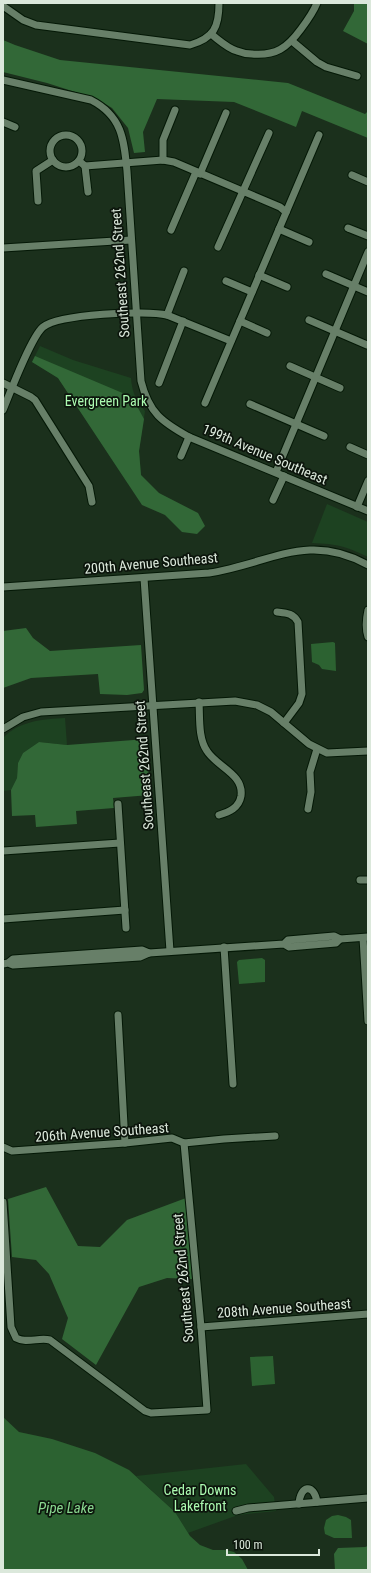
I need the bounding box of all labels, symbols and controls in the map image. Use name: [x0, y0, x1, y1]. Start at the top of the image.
street label: Southeast 262nd Street: [108, 208, 132, 338]
park label: Evergreen Park: [65, 393, 148, 409]
street label: 199th Avenue Southeast: [200, 420, 330, 488]
street label: 200th Avenue Southeast: [83, 549, 219, 577]
street label: Southeast 262nd Street: [132, 700, 156, 830]
street label: 206th Avenue Southeast: [35, 1119, 169, 1145]
street label: Southeast 262nd Street: [169, 1213, 197, 1343]
street label: 208th Avenue Southeast: [217, 1295, 351, 1321]
park label: Cedar Downs Lakefront: [164, 1482, 236, 1514]
water label: Pipe Lake: [38, 1499, 94, 1517]
scale bar: [227, 1531, 319, 1557]
text: 100 m: [233, 1538, 263, 1552]

